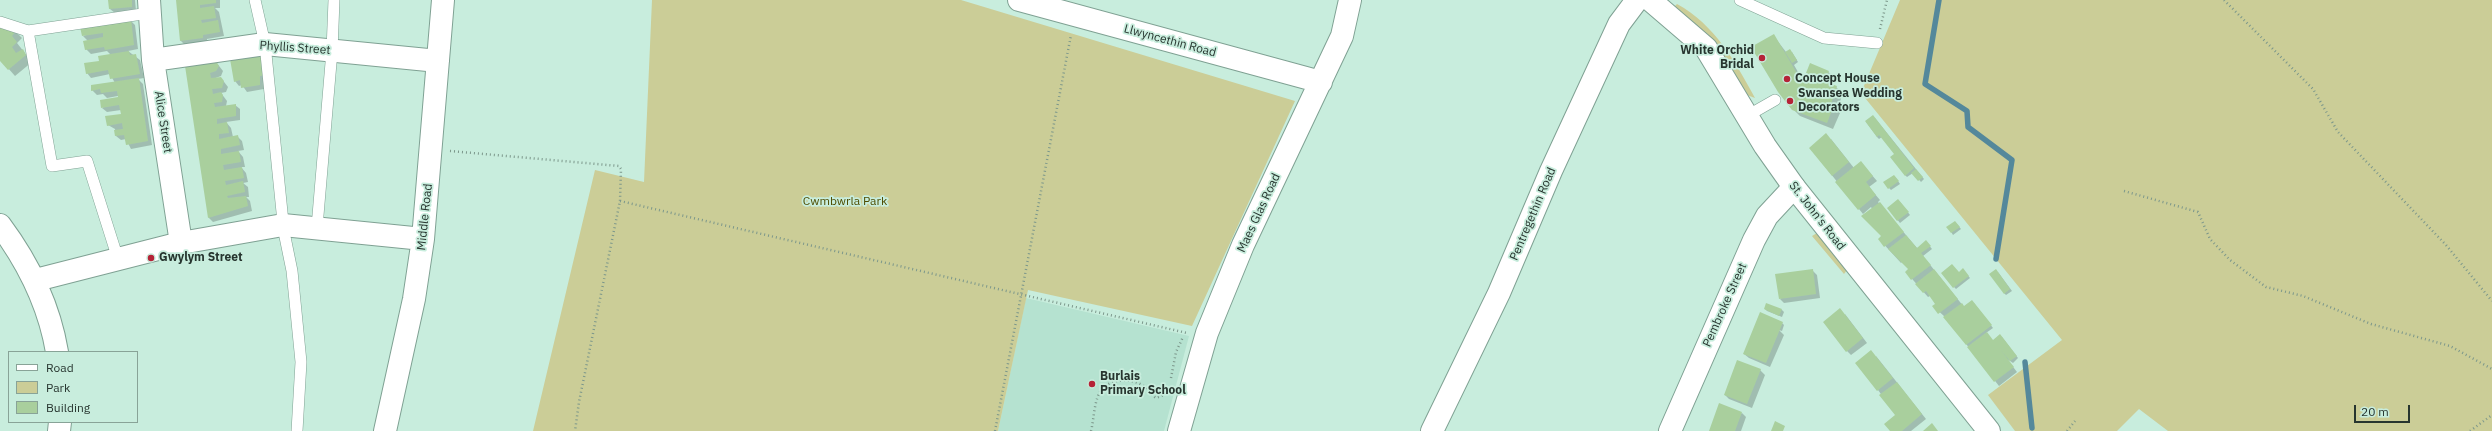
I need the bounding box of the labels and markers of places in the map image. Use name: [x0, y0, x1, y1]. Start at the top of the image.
place label: White Orchid Bridal: [1680, 44, 1754, 72]
marker: White Orchid Bridal: [1757, 53, 1767, 63]
place label: Concept House: [1795, 72, 1880, 86]
marker: Concept House: [1782, 74, 1792, 84]
place label: Swansea Wedding Decorators: [1798, 87, 1902, 115]
marker: Swansea Wedding Decorators: [1785, 96, 1795, 106]
place label: Gwylym Street: [159, 251, 243, 265]
marker: Gwylym Street: [146, 253, 156, 263]
place label: Burlais Primary School: [1100, 370, 1186, 398]
marker: Burlais Primary School: [1087, 379, 1097, 389]

